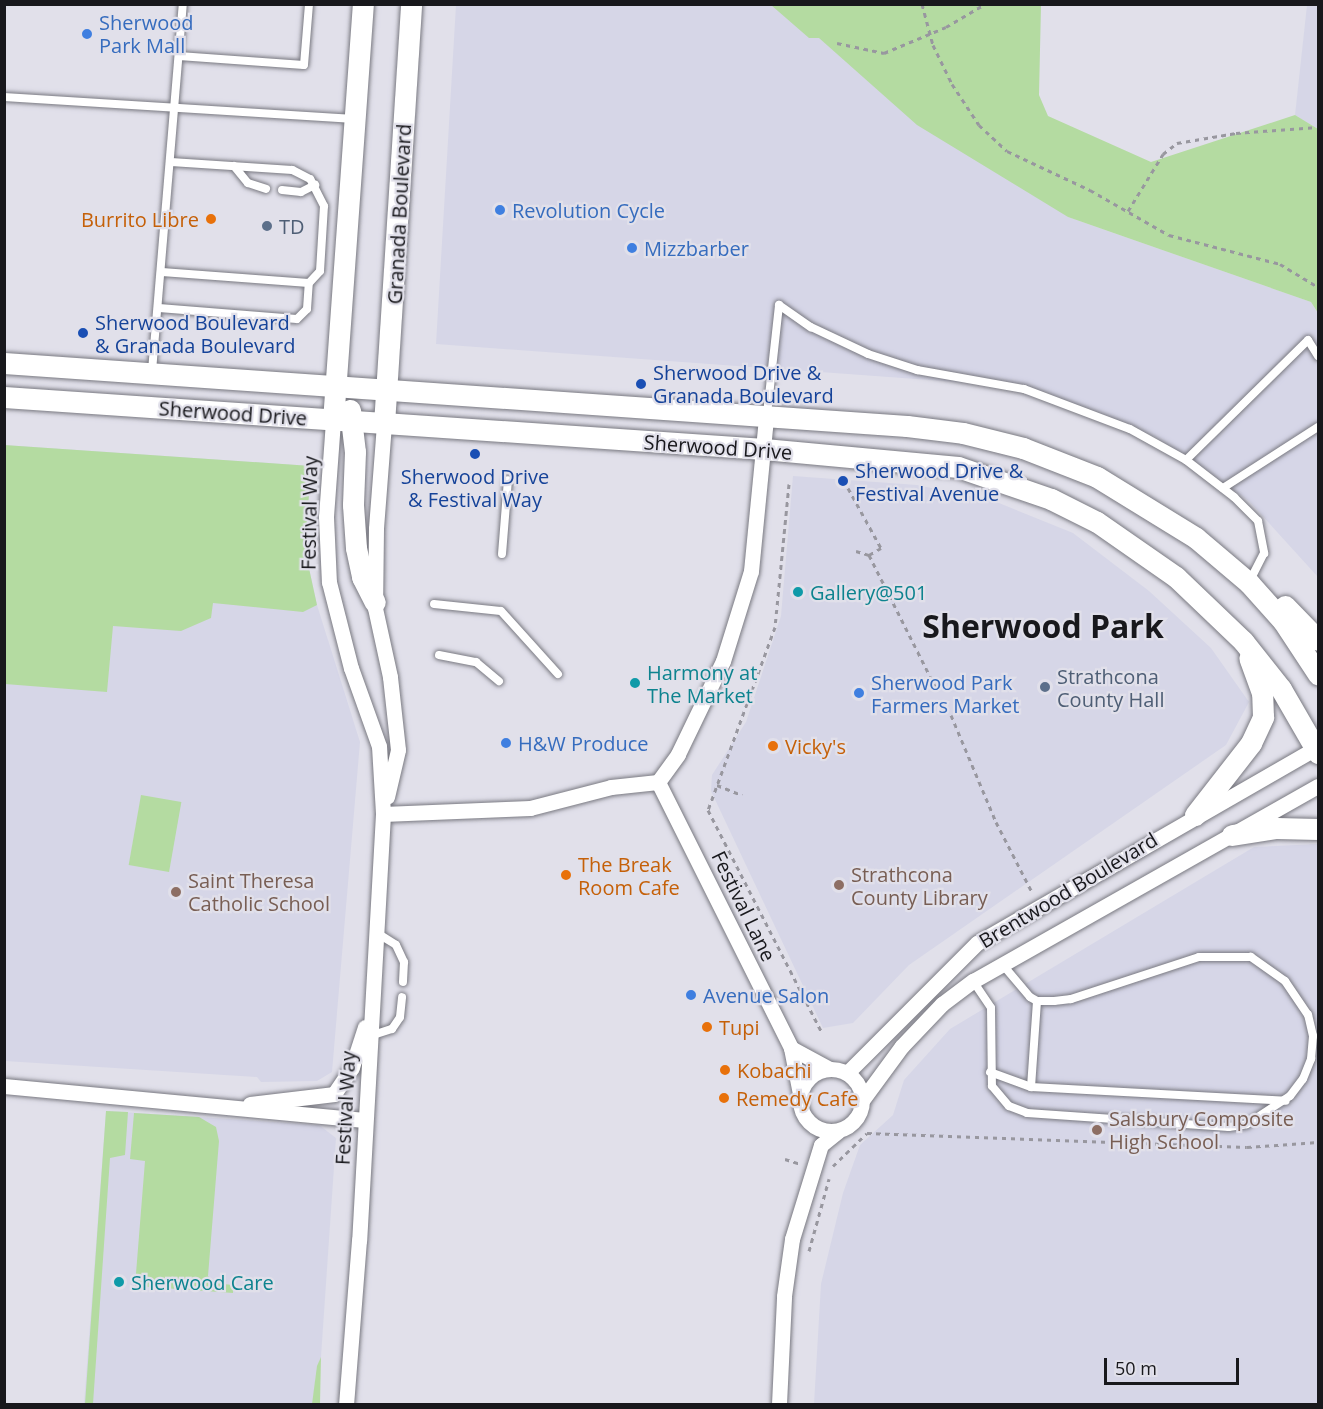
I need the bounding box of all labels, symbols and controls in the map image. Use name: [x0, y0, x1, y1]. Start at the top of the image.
place label: Sherwood Park Mall: [99, 11, 193, 58]
marker: Sherwood Park Mall: [80, 27, 94, 41]
street label: Granada Boulevard: [382, 123, 416, 305]
place label: Revolution Cycle: [512, 198, 665, 222]
marker: Revolution Cycle: [493, 203, 507, 217]
place label: Burrito Libre: [81, 207, 199, 231]
marker: Burrito Libre: [204, 212, 218, 226]
place label: TD: [279, 214, 305, 238]
marker: TD: [260, 219, 274, 233]
place label: Mizzbarber: [644, 236, 749, 260]
marker: Mizzbarber: [625, 241, 639, 255]
place label: Sherwood Boulevard & Granada Boulevard: [95, 310, 296, 357]
marker: Sherwood Boulevard & Granada Boulevard: [76, 326, 90, 340]
place label: Sherwood Drive & Granada Boulevard: [653, 360, 834, 407]
marker: Sherwood Drive & Granada Boulevard: [634, 377, 648, 391]
street label: Sherwood Drive: [158, 396, 308, 430]
street label: Sherwood Drive: [643, 430, 793, 464]
marker: Sherwood Drive & Festival Way: [468, 447, 482, 461]
street label: Festival Way: [296, 456, 322, 570]
place label: Sherwood Drive & Festival Avenue: [855, 458, 1023, 505]
place label: Sherwood Drive & Festival Way: [401, 464, 549, 511]
marker: Sherwood Drive & Festival Avenue: [836, 474, 850, 488]
place label: Gallery@501: [810, 580, 927, 604]
marker: Gallery@501: [791, 585, 805, 599]
district label: Sherwood Park: [922, 607, 1164, 645]
place label: Harmony at The Market: [647, 660, 757, 707]
place label: Strathcona County Hall: [1057, 664, 1164, 711]
place label: Sherwood Park Farmers Market: [871, 670, 1019, 717]
marker: Harmony at The Market: [628, 676, 642, 690]
marker: Strathcona County Hall: [1038, 680, 1052, 694]
marker: Sherwood Park Farmers Market: [852, 686, 866, 700]
place label: H&W Produce: [518, 731, 649, 755]
place label: Vicky's: [785, 734, 846, 758]
marker: H&W Produce: [499, 736, 513, 750]
marker: Vicky's: [766, 739, 780, 753]
street label: Brentwood Boulevard: [975, 827, 1161, 953]
street label: Festival Lane: [707, 847, 781, 965]
place label: The Break Room Cafe: [578, 852, 680, 899]
place label: Strathcona County Library: [851, 862, 988, 909]
place label: Saint Theresa Catholic School: [188, 868, 330, 915]
marker: The Break Room Cafe: [559, 868, 573, 882]
marker: Strathcona County Library: [832, 878, 846, 892]
marker: Saint Theresa Catholic School: [169, 885, 183, 899]
place label: Avenue Salon: [703, 983, 829, 1007]
marker: Avenue Salon: [684, 988, 698, 1002]
place label: Tupi: [719, 1015, 760, 1039]
marker: Tupi: [700, 1020, 714, 1034]
street label: Festival Way: [330, 1050, 360, 1166]
place label: Kobachi: [737, 1058, 812, 1082]
marker: Kobachi: [718, 1063, 732, 1077]
place label: Remedy Cafe: [736, 1086, 858, 1110]
marker: Remedy Cafe: [717, 1091, 731, 1105]
place label: Salsbury Composite High School: [1109, 1106, 1294, 1153]
marker: Salsbury Composite High School: [1090, 1123, 1104, 1137]
place label: Sherwood Care: [131, 1270, 274, 1294]
marker: Sherwood Care: [112, 1275, 126, 1289]
scale bar: [1107, 1346, 1242, 1384]
text: 50 m: [1115, 1356, 1157, 1380]

